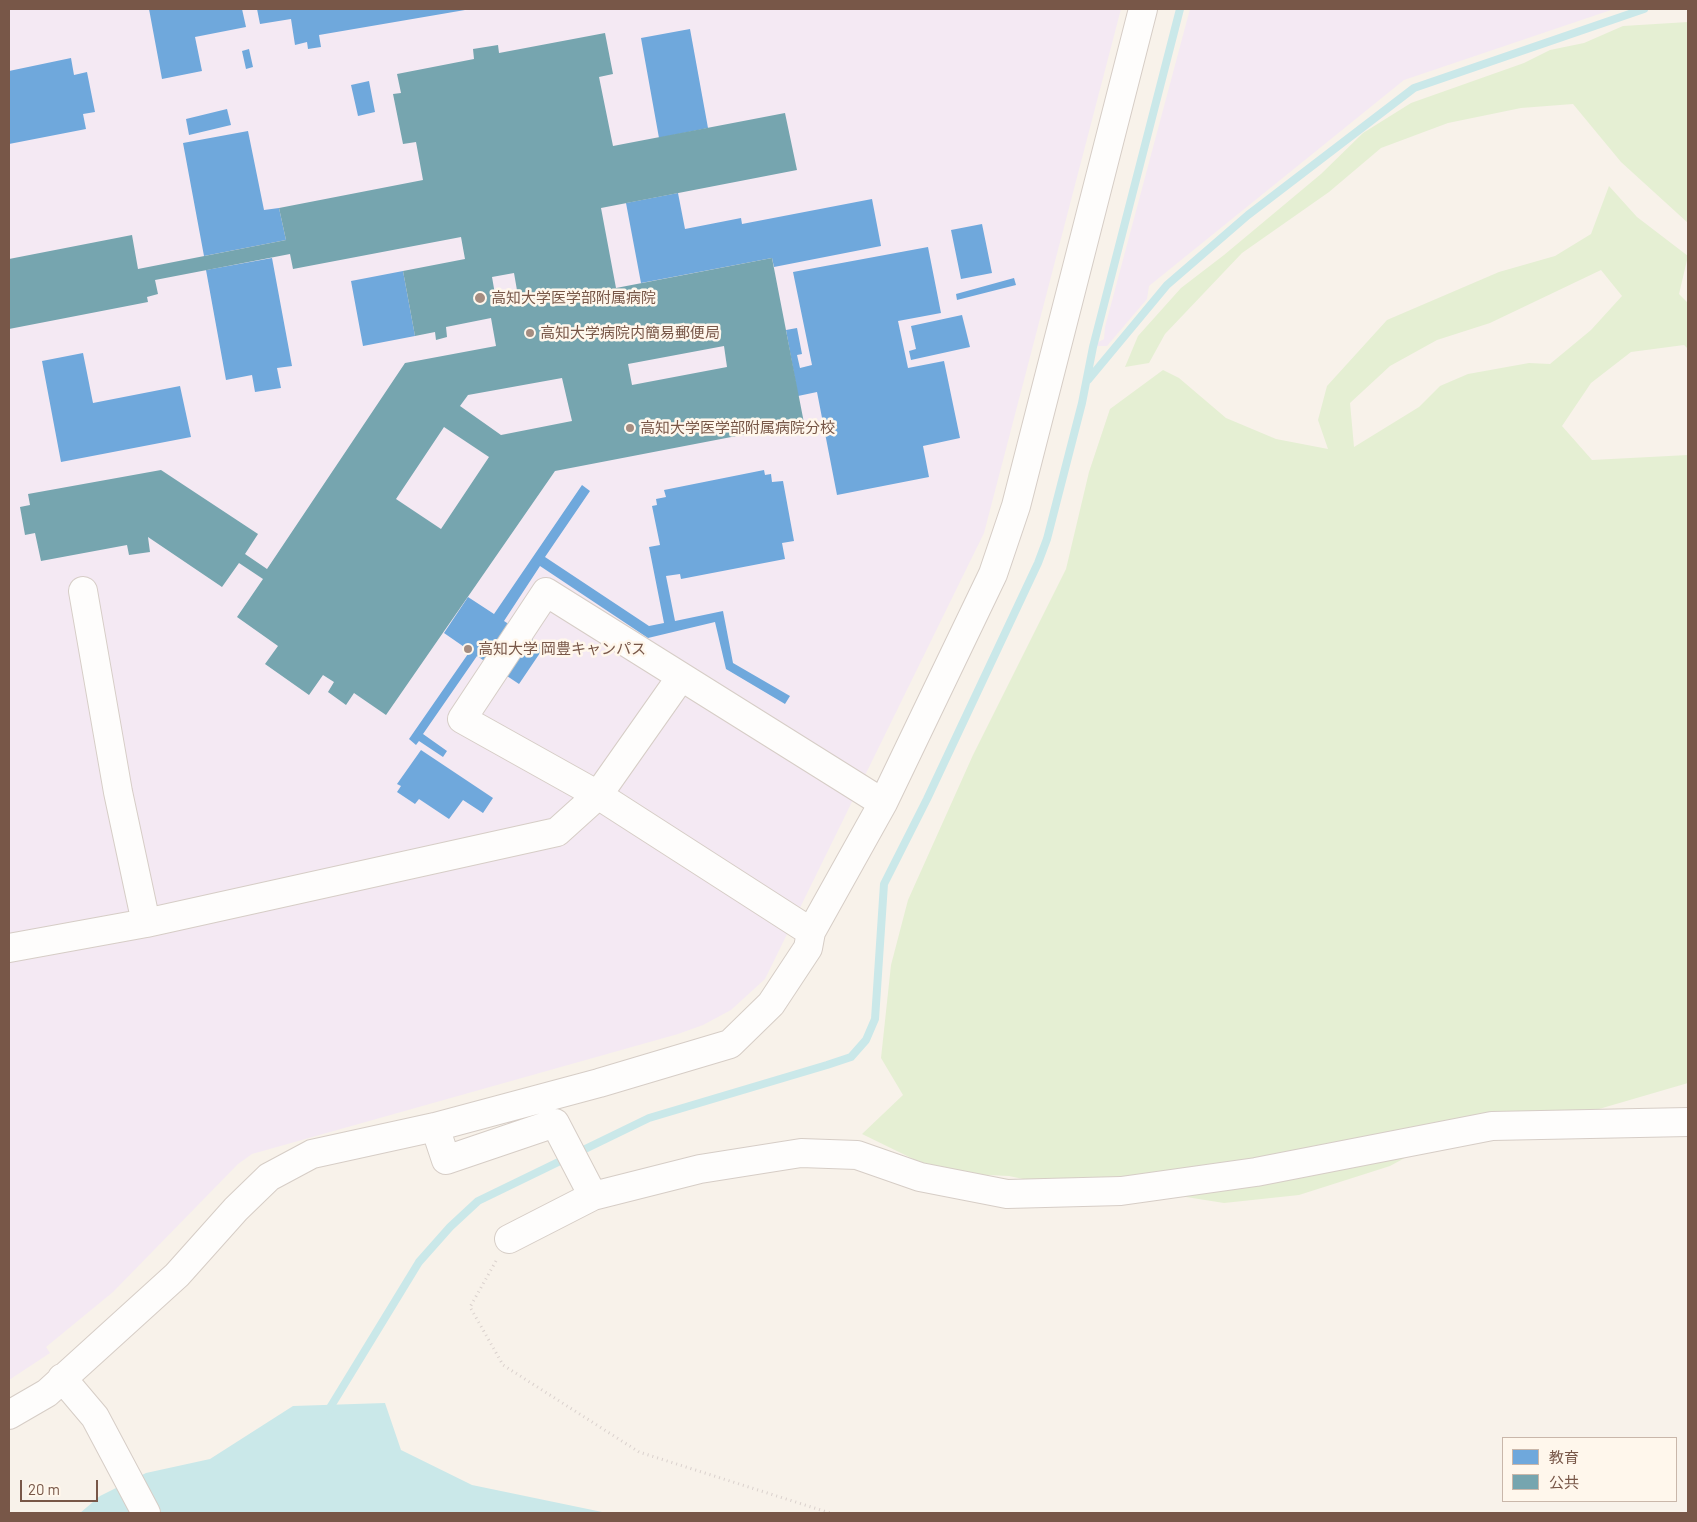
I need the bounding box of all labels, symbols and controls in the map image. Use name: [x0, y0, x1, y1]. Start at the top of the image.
place label: 高知大学医学部附属病院: [491, 289, 656, 307]
marker: 高知大学医学部附属病院: [473, 291, 487, 305]
place label: 高知大学病院内簡易郵便局: [540, 324, 720, 342]
marker: 高知大学病院内簡易郵便局: [524, 327, 536, 339]
place label: 高知大学医学部附属病院分校: [640, 419, 835, 437]
marker: 高知大学医学部附属病院分校: [624, 422, 636, 434]
place label: 高知大学 岡豊キャンパス: [478, 640, 646, 658]
marker: 高知大学 岡豊キャンパス: [462, 643, 474, 655]
legend: [1502, 1437, 1677, 1502]
text: 教育: [1549, 1448, 1579, 1466]
scale bar: [22, 1470, 100, 1502]
text: 公共: [1549, 1473, 1579, 1491]
text: 20 m: [28, 1480, 60, 1498]

